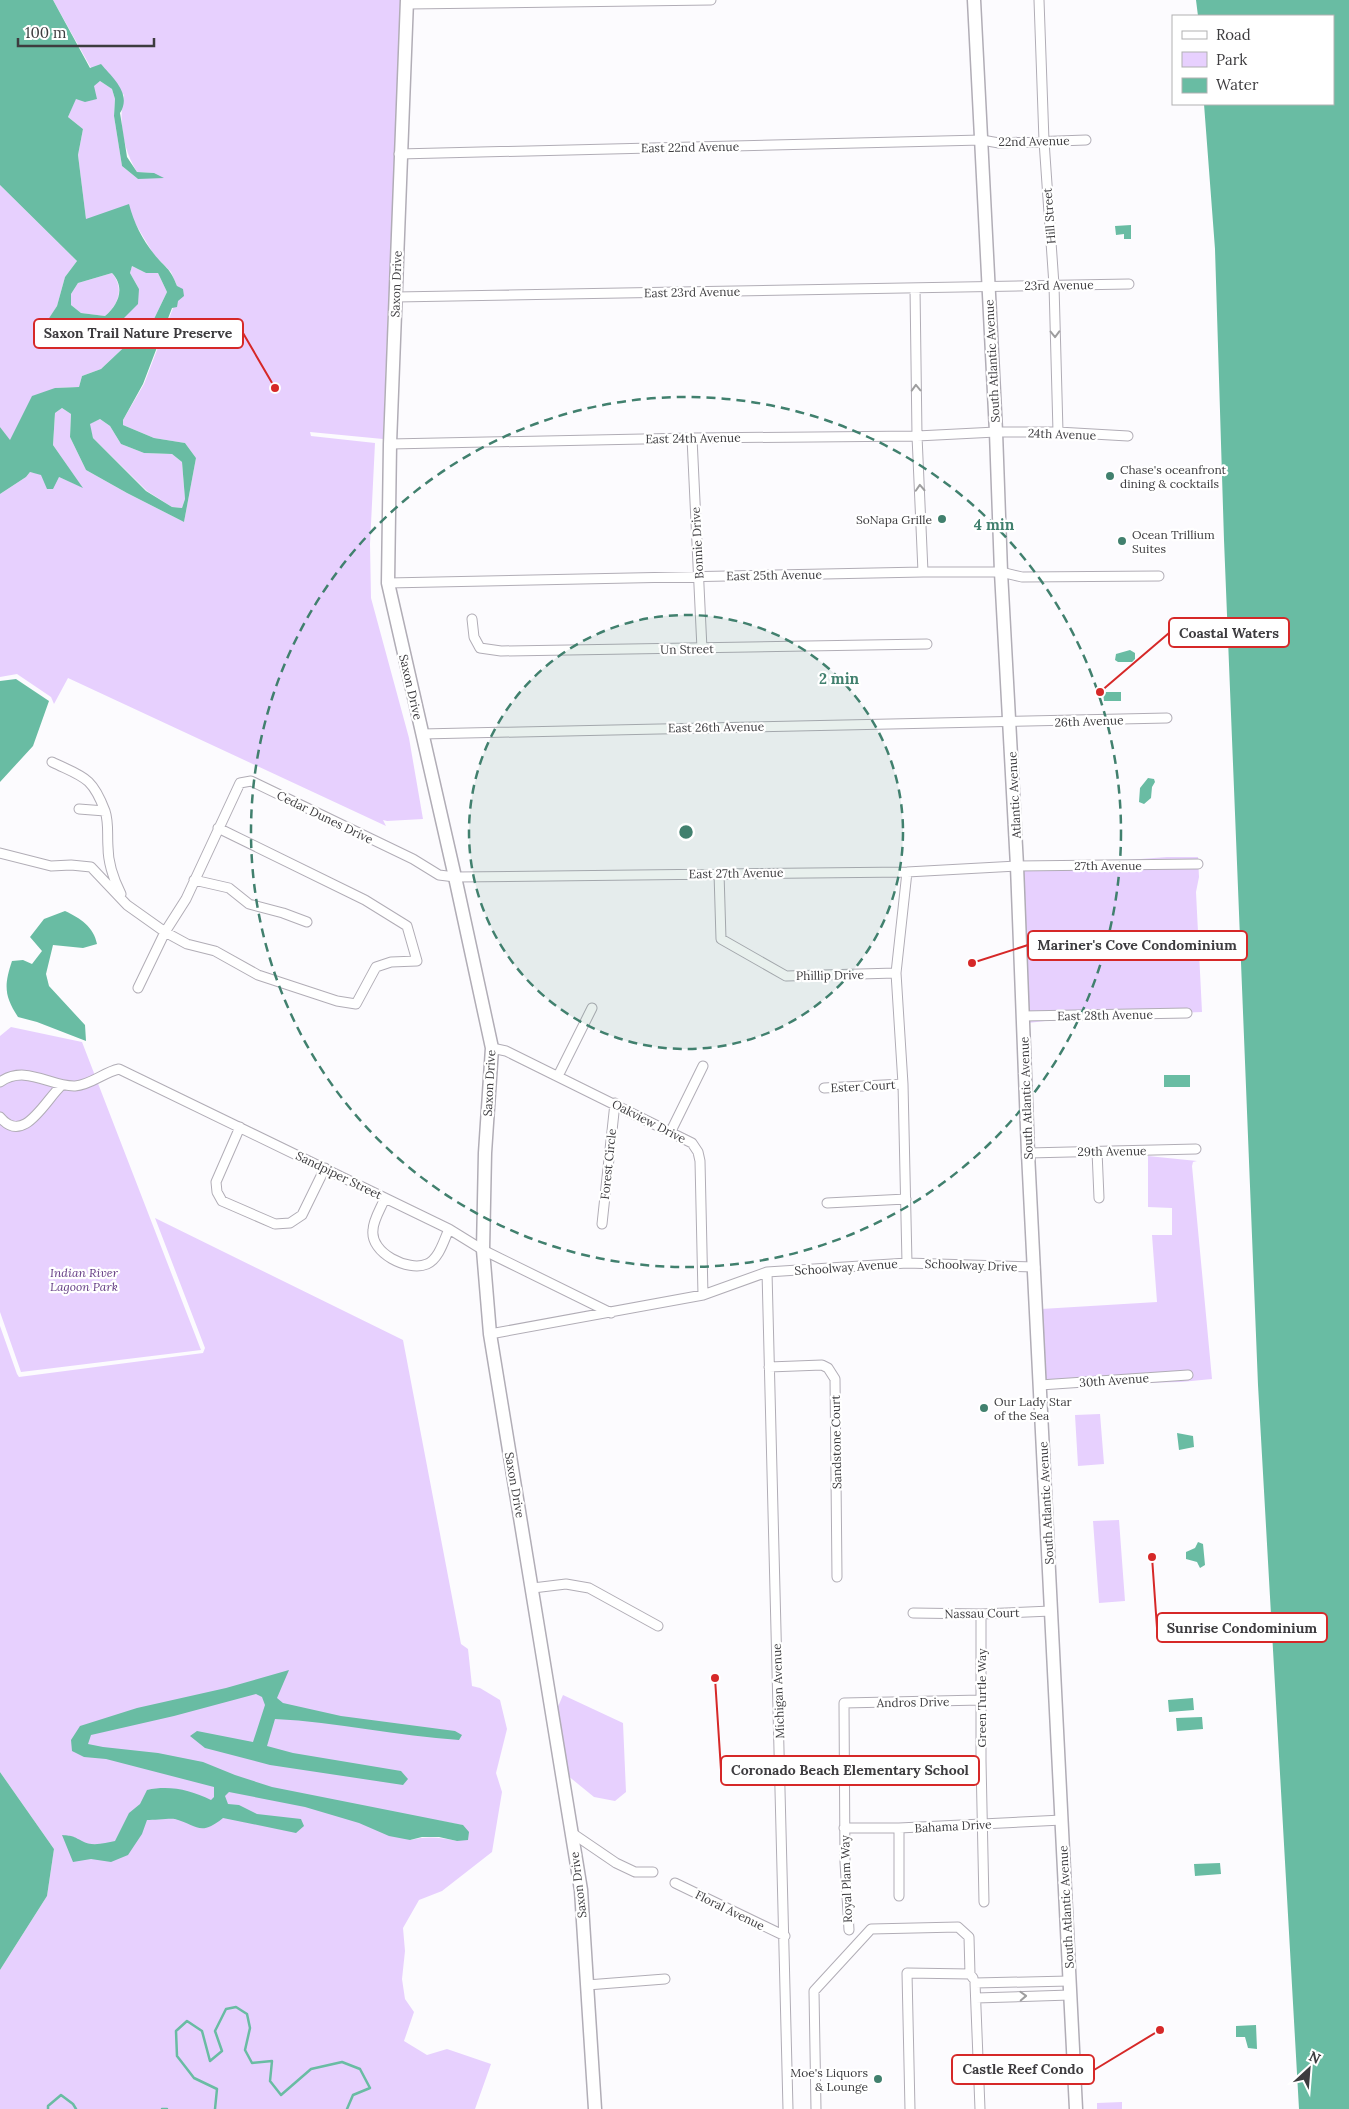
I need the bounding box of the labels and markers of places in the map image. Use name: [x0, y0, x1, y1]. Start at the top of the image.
callout: Saxon Trail Nature Preserve: [34, 319, 243, 348]
place label: Chase's oceanfront dining & cocktails: [1120, 462, 1227, 491]
marker: Chase's oceanfront dining & cocktails: [1104, 470, 1116, 482]
place label: SoNapa Grille: [856, 512, 932, 527]
marker: SoNapa Grille: [936, 513, 948, 525]
place label: Ocean Trillium Suites: [1132, 527, 1215, 556]
marker: Ocean Trillium Suites: [1116, 535, 1128, 547]
callout: Coastal Waters: [1169, 618, 1289, 647]
centre of rings: [677, 823, 695, 841]
callout: Mariner's Cove Condominium: [1028, 931, 1247, 960]
place label: Our Lady Star of the Sea: [994, 1394, 1073, 1423]
marker: Our Lady Star of the Sea: [978, 1402, 990, 1414]
callout: Sunrise Condominium: [1157, 1613, 1327, 1642]
callout: Coronado Beach Elementary School: [721, 1756, 979, 1785]
callout: Castle Reef Condo: [952, 2055, 1094, 2084]
place label: Moe's Liquors & Lounge: [790, 2065, 868, 2094]
marker: Moe's Liquors & Lounge: [872, 2073, 884, 2085]

